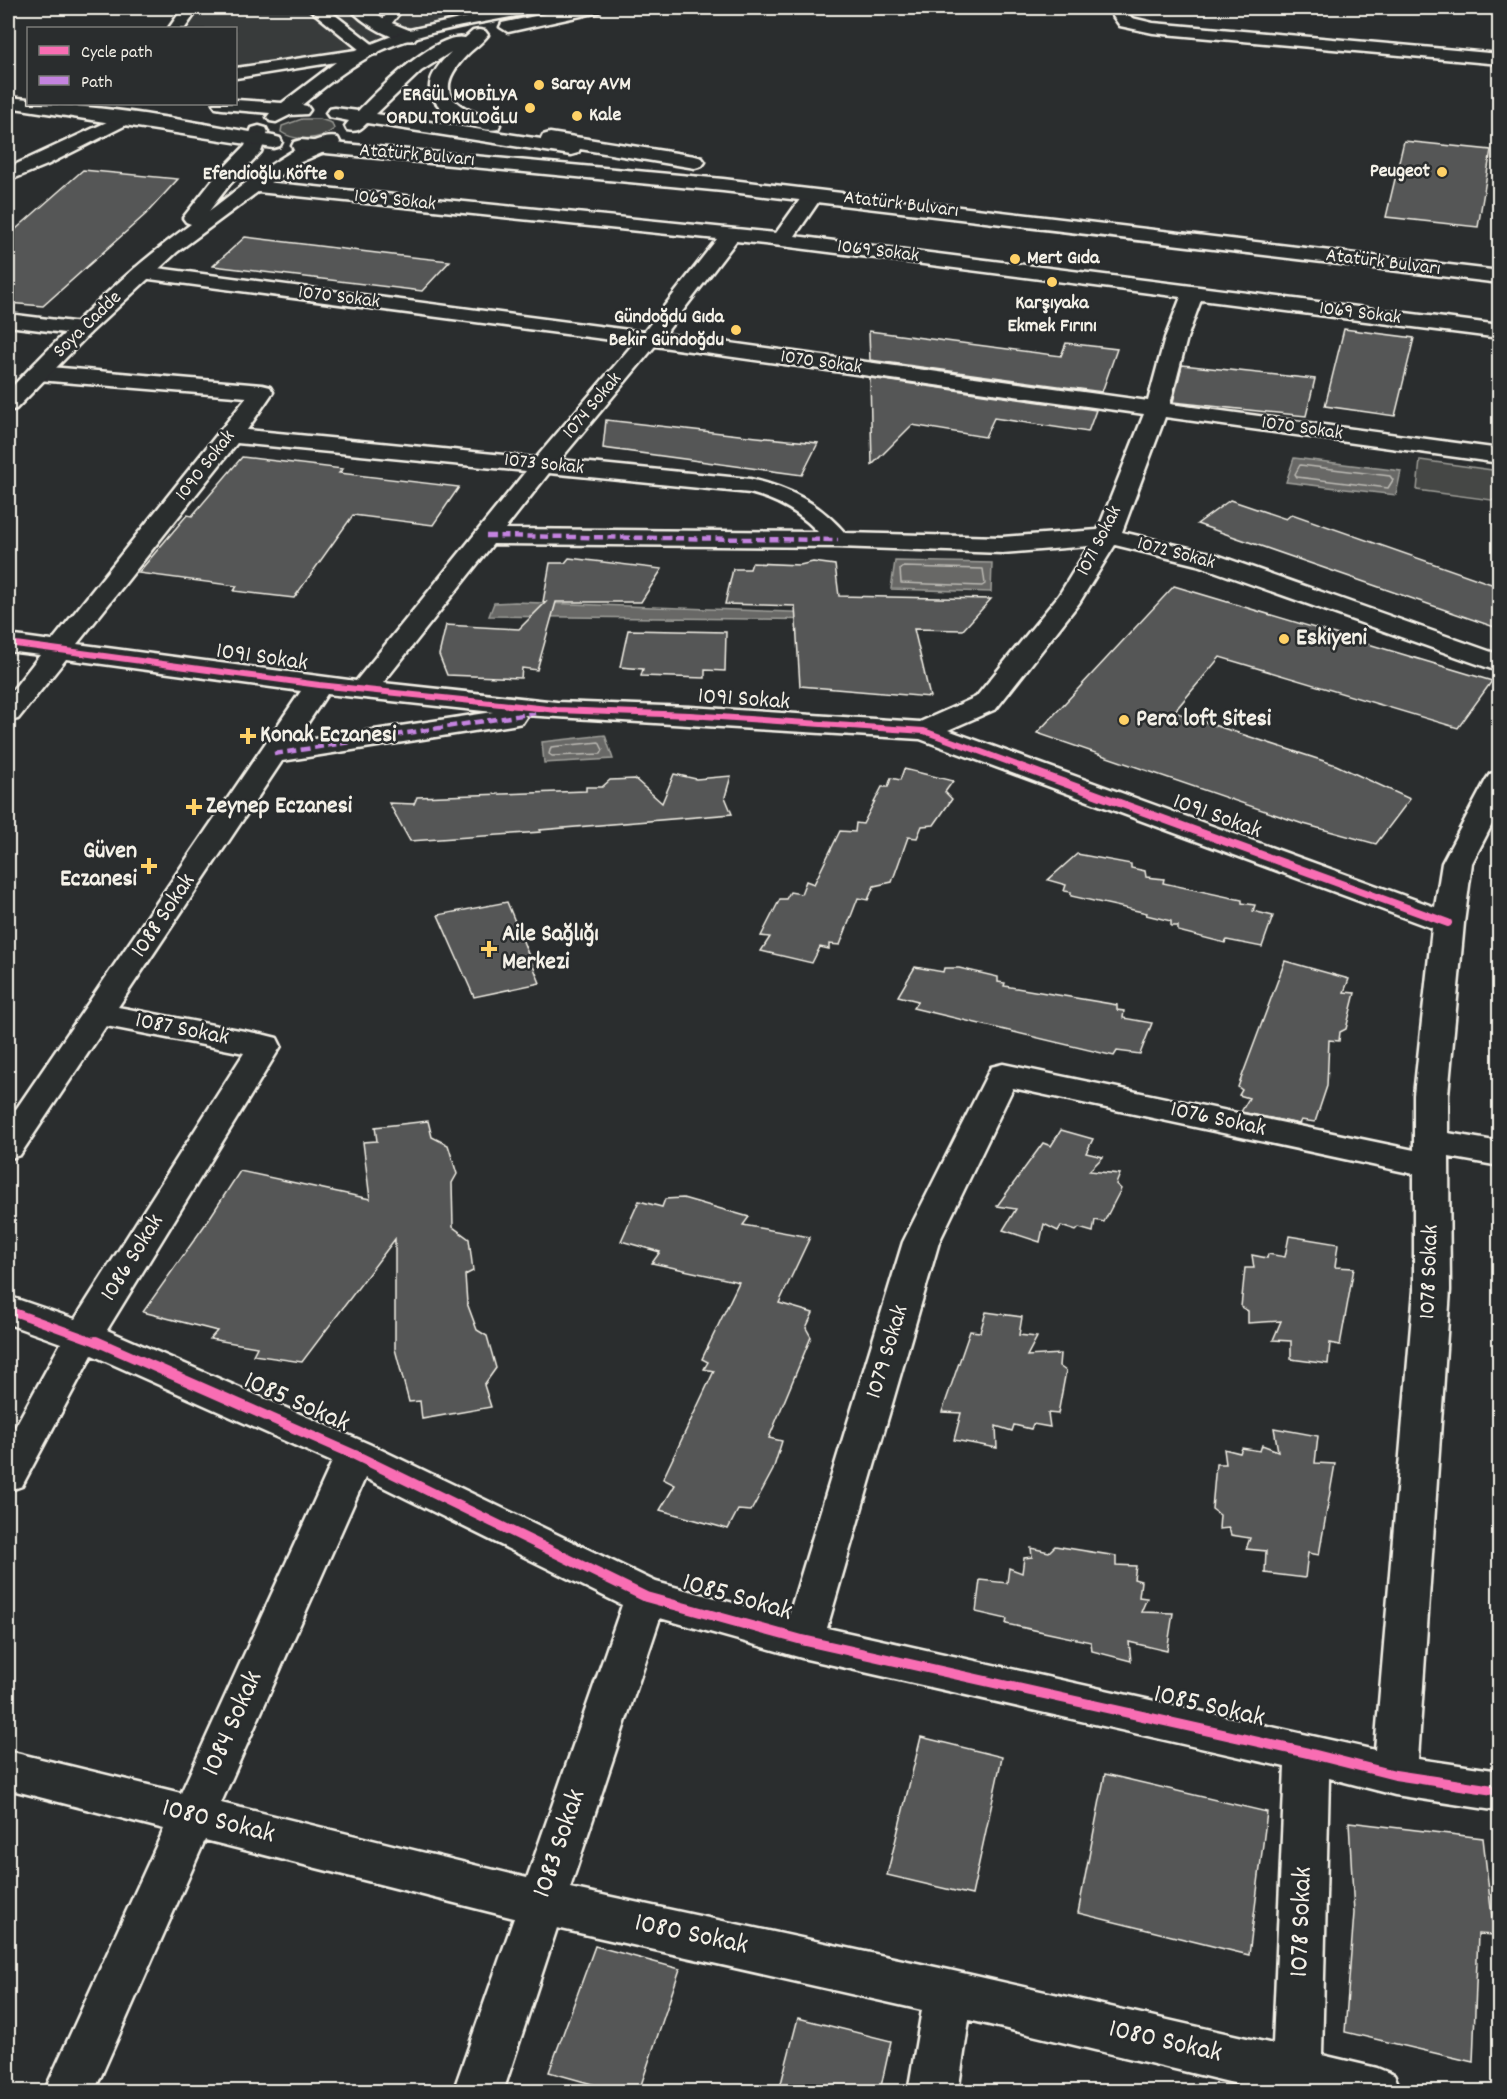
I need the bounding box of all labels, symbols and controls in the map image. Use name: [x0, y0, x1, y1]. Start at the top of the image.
legend: [27, 27, 237, 105]
text: Cycle path: [81, 41, 152, 66]
text: Path: [81, 71, 113, 96]
place label: Saray AVM: [551, 71, 631, 99]
marker: Saray AVM: [532, 78, 546, 92]
place label: ERGÜL MOBİLYA ORDU TOKULOĞLU: [386, 82, 518, 133]
marker: ERGÜL MOBİLYA ORDU TOKULOĞLU: [523, 101, 537, 115]
place label: Kale: [589, 102, 621, 130]
marker: Kale: [570, 109, 584, 123]
street label: Atatürk Bulvarı: [358, 137, 476, 175]
place label: Peugeot: [1370, 158, 1431, 186]
place label: Efendioğlu Köfte: [203, 161, 327, 189]
marker: Peugeot: [1435, 165, 1449, 179]
marker: Efendioğlu Köfte: [332, 168, 346, 182]
street label: 1069 Sokak: [353, 183, 437, 219]
street label: Atatürk Bulvarı: [842, 184, 960, 226]
street label: 1069 Sokak: [835, 233, 921, 271]
street label: Atatürk Bulvarı: [1324, 242, 1442, 284]
place label: Mert Gıda: [1027, 245, 1100, 273]
marker: Mert Gıda: [1008, 252, 1022, 266]
marker: Karşıyaka Ekmek Fırını: [1045, 275, 1059, 289]
street label: 1070 Sokak: [297, 279, 381, 317]
street label: Soya Cadde: [47, 285, 129, 365]
place label: Karşıyaka Ekmek Fırını: [1007, 290, 1097, 341]
street label: 1069 Sokak: [1317, 295, 1403, 333]
place label: Gündoğdu Gıda Bekir Gündoğdu: [609, 304, 725, 355]
marker: Gündoğdu Gıda Bekir Gündoğdu: [729, 323, 743, 337]
street label: 1070 Sokak: [778, 343, 864, 383]
street label: 1074 Sokak: [557, 367, 629, 445]
street label: 1070 Sokak: [1259, 409, 1345, 449]
street label: 1090 Sokak: [169, 425, 243, 507]
street label: 1073 Sokak: [503, 447, 585, 483]
street label: 1071 Sokak: [1070, 501, 1130, 581]
street label: 1072 Sokak: [1134, 530, 1218, 578]
place label: Eskiyeni: [1296, 622, 1368, 656]
marker: Eskiyeni: [1277, 632, 1291, 646]
street label: 1091 Sokak: [214, 635, 310, 681]
street label: 1091 Sokak: [697, 680, 791, 720]
place label: Pera loft Sitesi: [1136, 703, 1272, 737]
marker: Pera loft Sitesi: [1117, 713, 1131, 727]
place label: Konak Eczanesi: [260, 719, 397, 753]
marker: Konak Eczanesi: [241, 729, 255, 743]
street label: 1091 Sokak: [1168, 785, 1266, 849]
place label: Zeynep Eczanesi: [206, 790, 353, 824]
marker: Zeynep Eczanesi: [187, 800, 201, 814]
place label: Güven Eczanesi: [60, 835, 138, 897]
marker: Güven Eczanesi: [142, 859, 156, 873]
street label: 1088 Sokak: [123, 867, 205, 965]
place label: Aile Sağlığı Merkezi: [502, 918, 599, 980]
marker: Aile Sağlığı Merkezi: [480, 940, 498, 958]
street label: 1087 Sokak: [132, 1004, 232, 1056]
street label: 1076 Sokak: [1167, 1093, 1269, 1147]
street label: 1086 Sokak: [93, 1208, 173, 1308]
street label: 1078 Sokak: [1411, 1224, 1449, 1320]
street label: 1079 Sokak: [858, 1301, 918, 1403]
street label: 1085 Sokak: [236, 1363, 356, 1445]
street label: 1085 Sokak: [677, 1564, 797, 1634]
street label: 1084 Sokak: [193, 1665, 275, 1783]
street label: 1085 Sokak: [1149, 1676, 1269, 1740]
street label: 1083 Sokak: [524, 1784, 598, 1904]
street label: 1080 Sokak: [157, 1790, 279, 1856]
street label: 1078 Sokak: [1281, 1866, 1325, 1978]
street label: 1080 Sokak: [630, 1904, 752, 1968]
street label: 1080 Sokak: [1104, 2011, 1226, 2075]

